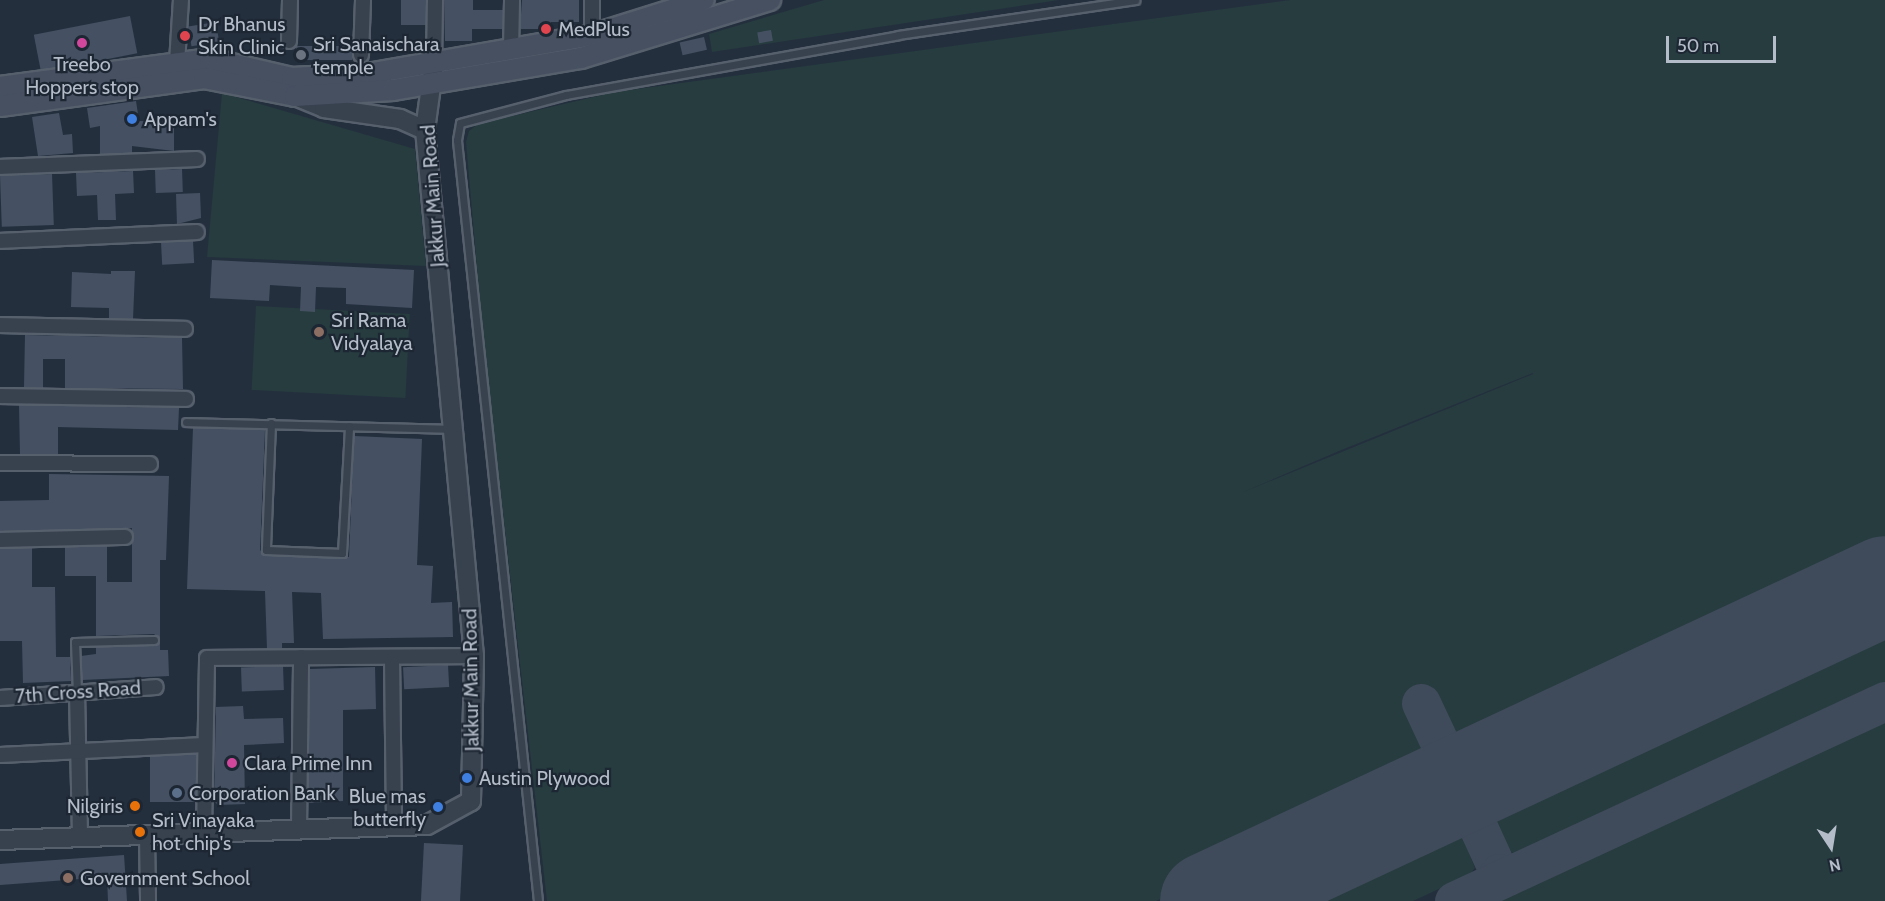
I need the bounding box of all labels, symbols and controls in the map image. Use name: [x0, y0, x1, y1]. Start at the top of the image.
place label: Dr Bhanus Skin Clinic: [198, 13, 285, 60]
place label: MedPlus: [558, 17, 630, 41]
marker: MedPlus: [539, 22, 553, 36]
scale bar: [1669, 24, 1778, 62]
marker: Dr Bhanus Skin Clinic: [176, 27, 194, 45]
place label: Sri Sanaischara temple: [313, 32, 439, 79]
text: 50 m: [1677, 35, 1719, 57]
marker: Treebo Hoppers stop: [75, 36, 89, 50]
marker: Sri Sanaischara temple: [294, 48, 308, 62]
place label: Treebo Hoppers stop: [25, 53, 139, 100]
place label: Appam's: [144, 107, 217, 131]
marker: Appam's: [125, 112, 139, 126]
street label: Jakkur Main Road: [416, 124, 450, 268]
place label: Sri Rama Vidyalaya: [331, 308, 412, 355]
marker: Sri Rama Vidyalaya: [312, 325, 326, 339]
street label: Jakkur Main Road: [458, 608, 484, 752]
street label: 7th Cross Road: [14, 676, 142, 708]
place label: Clara Prime Inn: [244, 751, 372, 775]
marker: Clara Prime Inn: [225, 756, 239, 770]
place label: Austin Plywood: [479, 766, 610, 790]
marker: Austin Plywood: [460, 771, 474, 785]
place label: Corporation Bank: [189, 781, 335, 805]
place label: Blue mas butterfly: [349, 784, 426, 831]
marker: Corporation Bank: [170, 786, 184, 800]
place label: Nilgiris: [67, 794, 123, 818]
marker: Nilgiris: [128, 799, 142, 813]
marker: Blue mas butterfly: [431, 800, 445, 814]
place label: Sri Vinayaka hot chip's: [152, 808, 254, 855]
north arrow: [1801, 817, 1861, 877]
marker: Sri Vinayaka hot chip's: [133, 825, 147, 839]
text: N: [1827, 855, 1842, 876]
place label: Government School: [80, 866, 250, 890]
marker: Government School: [61, 871, 75, 885]

